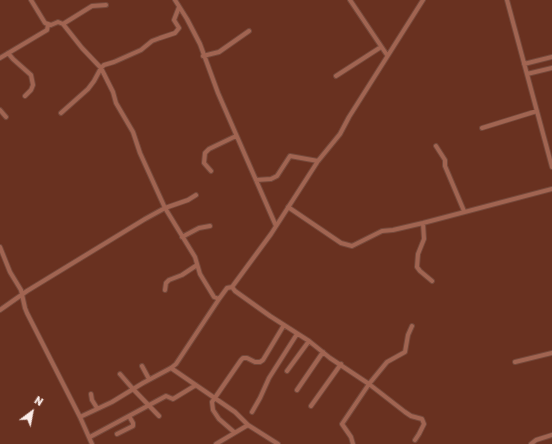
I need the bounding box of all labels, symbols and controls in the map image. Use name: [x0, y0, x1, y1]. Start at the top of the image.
north arrow: [12, 392, 52, 432]
text: N: [32, 394, 45, 409]

